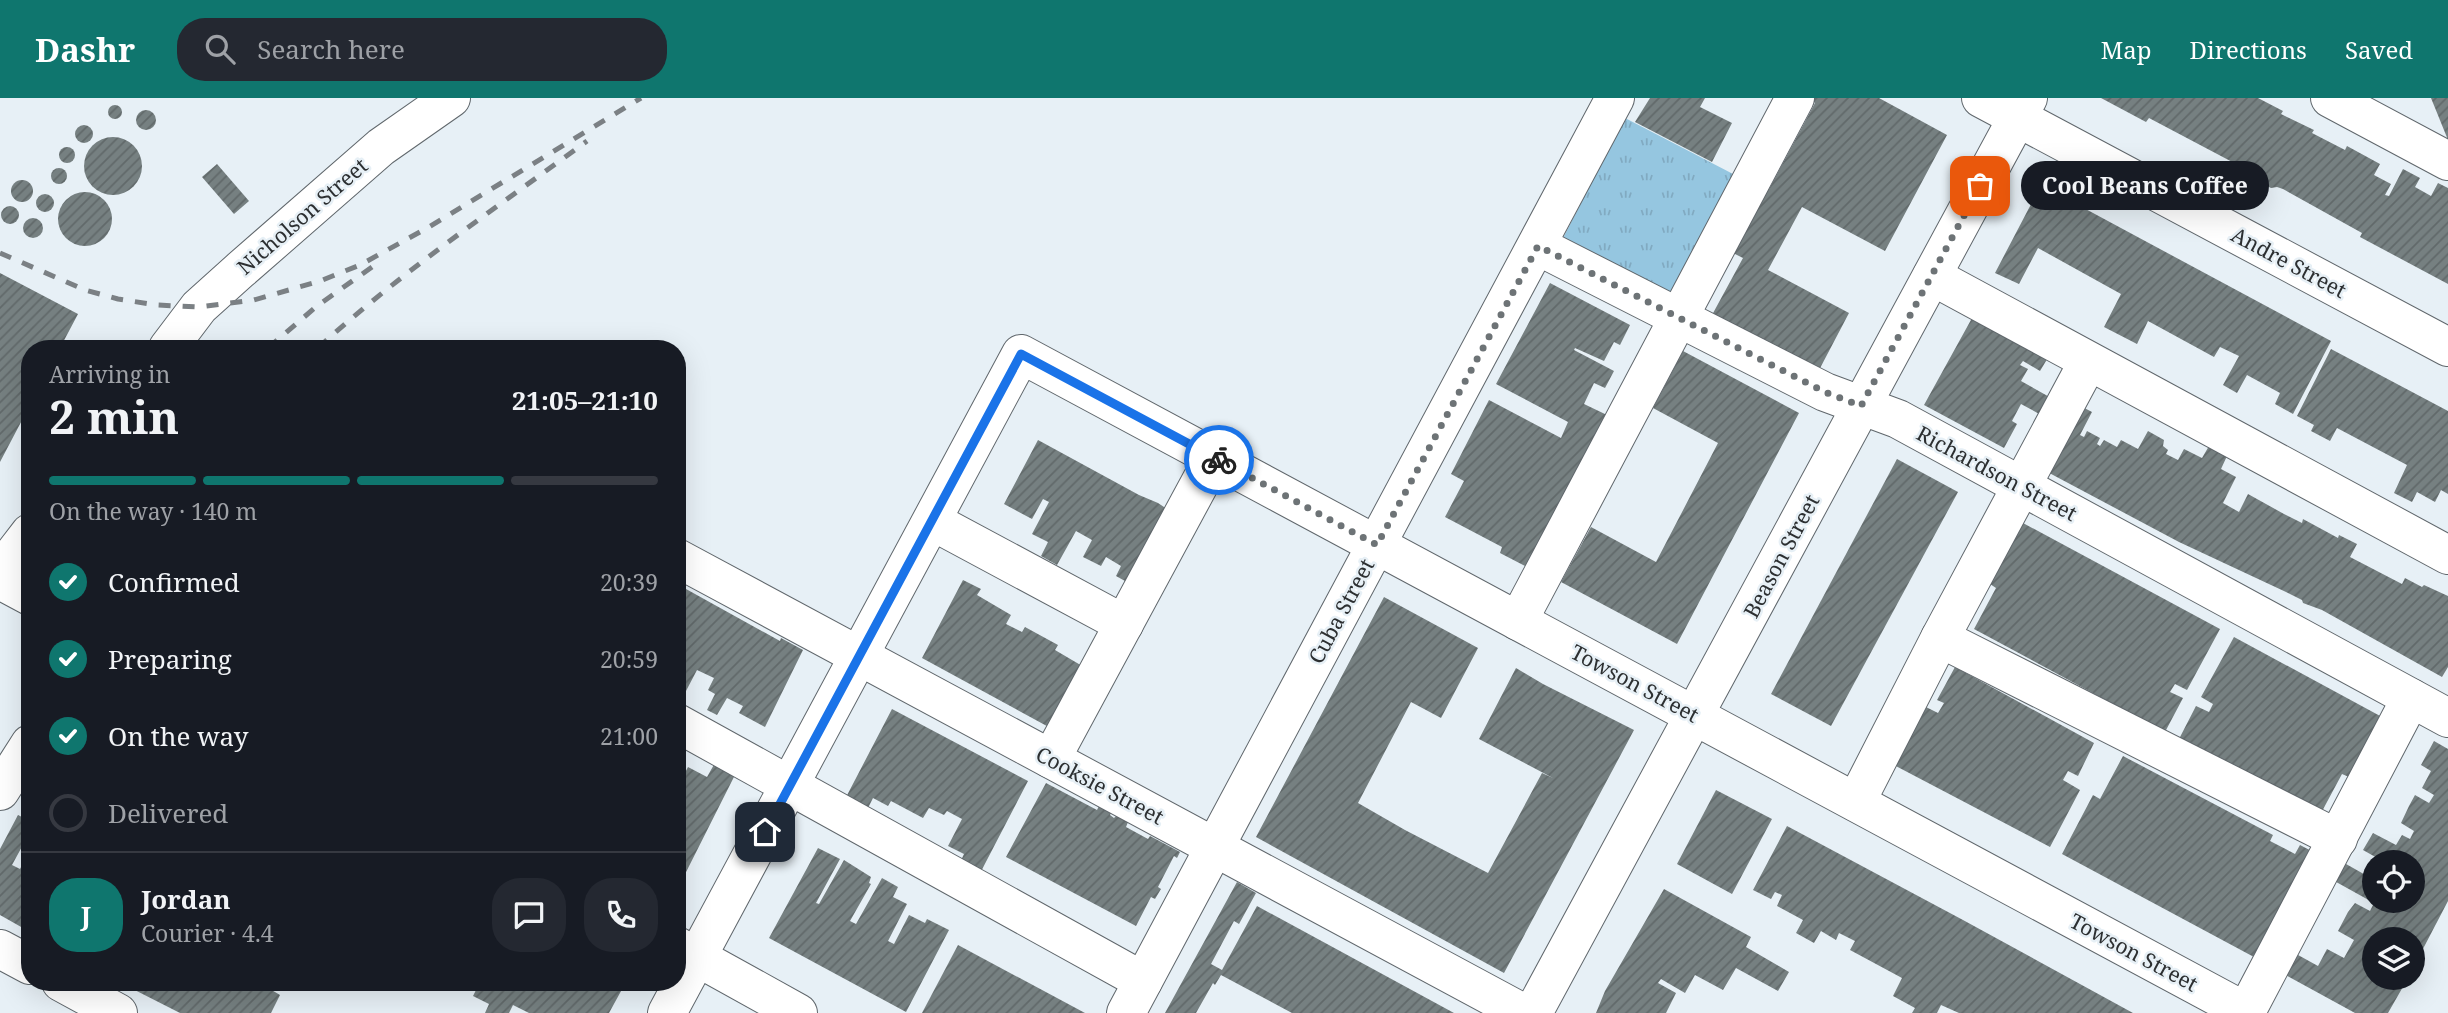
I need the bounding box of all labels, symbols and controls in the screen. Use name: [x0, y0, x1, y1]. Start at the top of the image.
search box: [177, 18, 667, 81]
text: Dashr: [35, 27, 135, 72]
icon: search: [201, 30, 239, 68]
text: Search here: [257, 31, 405, 67]
text: Map: [2101, 33, 2152, 66]
text: Directions: [2190, 33, 2307, 66]
text: Saved: [2345, 33, 2413, 66]
street label: Nicholson Street: [231, 152, 373, 280]
pin: [1950, 156, 2010, 216]
callout: Cool Beans Coffee: [2022, 162, 2270, 210]
icon: bag: [1961, 167, 1999, 205]
text: Cool Beans Coffee: [2042, 169, 2248, 201]
street label: Andre Street: [2227, 220, 2351, 304]
text: Arriving in: [49, 358, 170, 390]
text: 21:05–21:10: [512, 382, 658, 418]
text: 2 min: [49, 385, 179, 447]
street label: Richardson Street: [1912, 419, 2082, 527]
courier: [1184, 425, 1254, 495]
icon: bike: [1200, 441, 1238, 479]
street label: Beason Street: [1737, 489, 1825, 623]
text: On the way · 140 m: [49, 495, 257, 527]
street label: Cuba Street: [1302, 554, 1380, 668]
icon: check: [49, 563, 87, 601]
text: Confirmed: [108, 564, 240, 600]
text: 20:39: [600, 566, 658, 598]
street label: Towson Street: [1566, 637, 1704, 729]
icon: check: [49, 640, 87, 678]
text: Preparing: [108, 641, 232, 677]
text: 20:59: [600, 643, 658, 675]
icon: check: [49, 717, 87, 755]
text: On the way: [108, 718, 248, 754]
text: 21:00: [600, 720, 658, 752]
street label: Cooksie Street: [1031, 740, 1169, 830]
text: Delivered: [108, 795, 228, 831]
pin: [735, 802, 795, 862]
icon: home: [746, 813, 784, 851]
map controls: [2362, 850, 2425, 990]
button: locate: [2362, 850, 2425, 913]
button: chat: [492, 878, 566, 952]
button: phone: [584, 878, 658, 952]
text: Jordan: [141, 881, 231, 917]
text: J: [81, 897, 91, 933]
street label: Towson Street: [2065, 906, 2203, 998]
text: Courier · 4.4: [141, 917, 274, 949]
button: layers: [2362, 927, 2425, 990]

